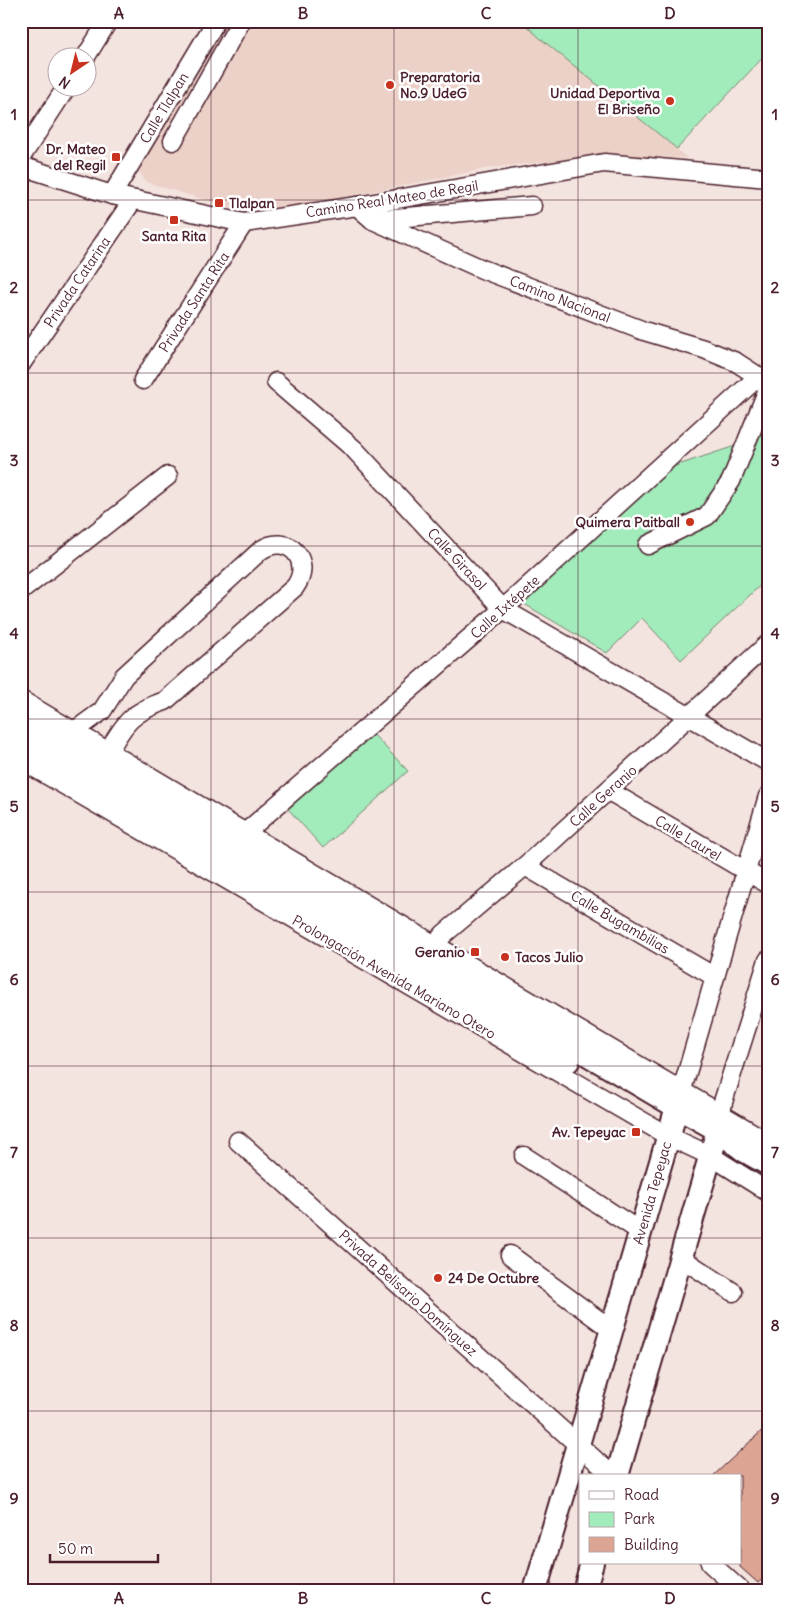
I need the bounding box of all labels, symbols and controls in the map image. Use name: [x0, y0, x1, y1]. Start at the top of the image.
text: A: [114, 3, 124, 23]
text: B: [298, 3, 309, 23]
text: C: [481, 3, 492, 23]
text: D: [664, 3, 676, 23]
north arrow: [48, 48, 98, 98]
place label: Preparatoria No.9 UdeG: [400, 68, 480, 102]
street label: Calle Tlalpan: [136, 69, 192, 147]
text: N: [55, 72, 74, 93]
marker: Preparatoria No.9 UdeG: [384, 79, 396, 91]
place label: Unidad Deportiva El Briseño: [550, 84, 660, 118]
marker: Unidad Deportiva El Briseño: [664, 95, 676, 107]
text: 1: [11, 104, 17, 124]
text: 1: [772, 104, 778, 124]
place label: Dr. Mateo del Regil: [46, 140, 106, 174]
marker: Dr. Mateo del Regil: [110, 151, 122, 163]
street label: Camino Real Mateo de Regil: [305, 176, 479, 222]
place label: Tlalpan: [229, 194, 275, 212]
marker: Tlalpan: [213, 197, 225, 209]
marker: Santa Rita: [168, 214, 180, 226]
place label: Santa Rita: [142, 227, 206, 245]
street label: Privada Catarina: [40, 233, 114, 331]
street label: Privada Santa Rita: [155, 248, 233, 356]
street label: Camino Nacional: [507, 271, 613, 327]
text: 2: [10, 277, 19, 297]
text: 2: [771, 277, 780, 297]
text: 3: [9, 450, 19, 470]
text: 3: [770, 450, 780, 470]
place label: Quimera Paitball: [576, 513, 680, 531]
marker: Quimera Paitball: [684, 516, 696, 528]
street label: Calle Girasol: [424, 524, 490, 594]
street label: Calle Ixtépete: [467, 571, 543, 643]
text: 4: [9, 623, 19, 643]
text: 4: [770, 623, 780, 643]
street label: Calle Geranio: [566, 761, 641, 831]
text: 5: [9, 796, 19, 816]
text: 5: [770, 796, 780, 816]
street label: Calle Laurel: [652, 811, 724, 865]
street label: Calle Bugambilias: [567, 886, 673, 958]
street label: Prolongación Avenida Mariano Otero: [289, 911, 499, 1043]
place label: Geranio: [415, 943, 465, 961]
marker: Geranio: [469, 946, 481, 958]
place label: Tacos Julio: [515, 948, 583, 966]
marker: Tacos Julio: [499, 951, 511, 963]
text: 6: [9, 969, 19, 989]
text: 6: [770, 969, 780, 989]
place label: Av. Tepeyac: [552, 1123, 626, 1141]
marker: Av. Tepeyac: [630, 1126, 642, 1138]
street label: Avenida Tepeyac: [629, 1139, 675, 1247]
text: 7: [10, 1142, 18, 1162]
text: 7: [771, 1142, 779, 1162]
street label: Privada Belisario Domínguez: [335, 1226, 481, 1360]
place label: 24 De Octubre: [448, 1269, 540, 1287]
marker: 24 De Octubre: [432, 1272, 444, 1284]
text: 8: [9, 1315, 19, 1335]
text: 8: [770, 1315, 780, 1335]
legend: [579, 1474, 742, 1564]
text: Road: [624, 1485, 659, 1504]
text: 9: [9, 1488, 19, 1508]
text: 9: [770, 1488, 780, 1508]
text: Park: [624, 1509, 655, 1528]
scale bar: [50, 1532, 158, 1564]
text: Building: [624, 1535, 679, 1554]
text: 50 m: [58, 1539, 93, 1558]
text: A: [114, 1588, 124, 1608]
text: B: [298, 1588, 309, 1608]
text: C: [481, 1588, 492, 1608]
text: D: [664, 1588, 676, 1608]

